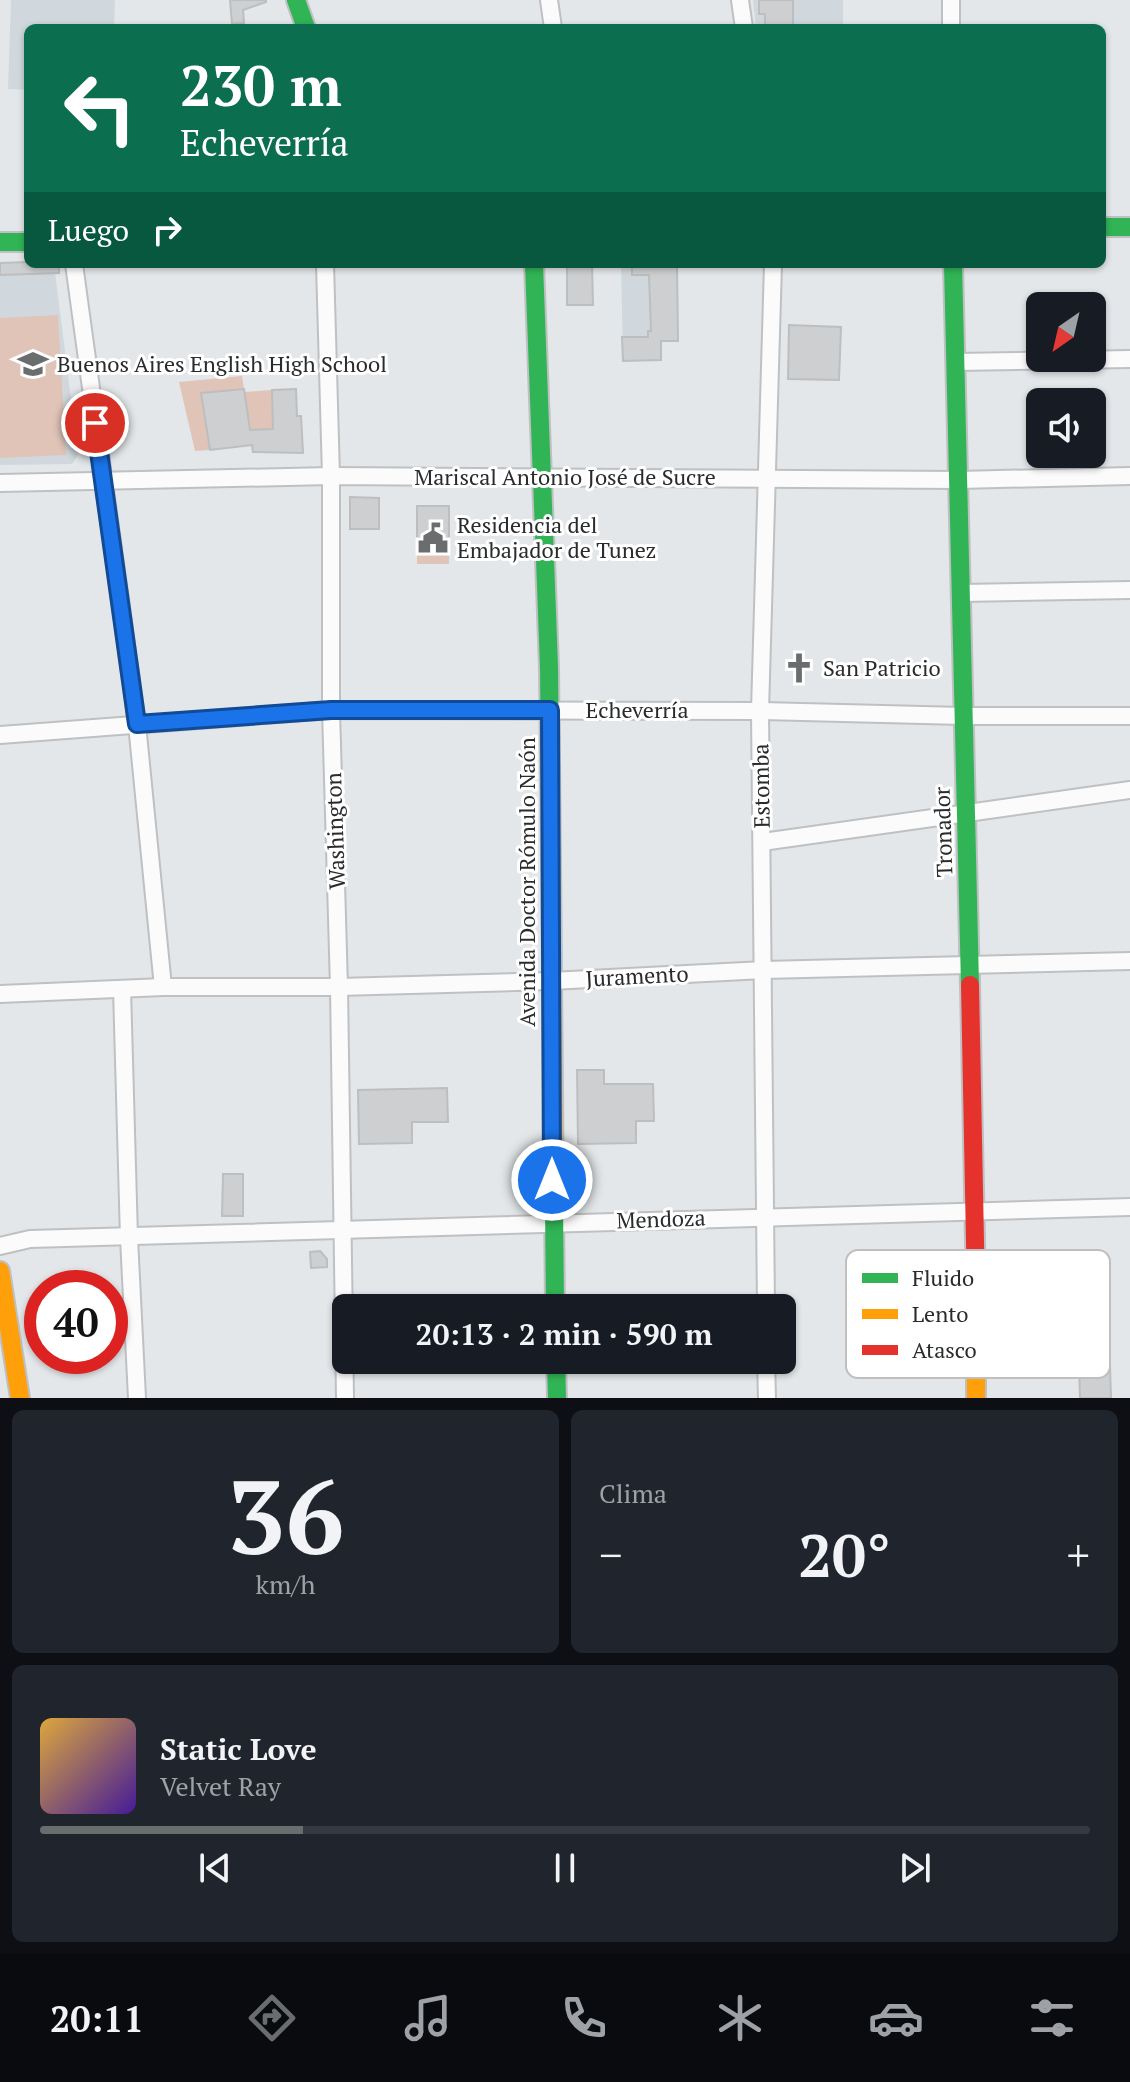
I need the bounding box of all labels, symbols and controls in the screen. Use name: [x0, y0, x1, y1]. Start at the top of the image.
text: 230 m: [180, 48, 342, 122]
icon: left: [48, 56, 152, 160]
text: Echeverría: [180, 119, 349, 166]
icon: right: [145, 208, 189, 252]
text: Luego: [48, 210, 129, 250]
north arrow: [1026, 292, 1106, 372]
map controls: [1026, 292, 1106, 468]
school or university icon: Buenos Aires English High School: [16, 347, 50, 381]
place label: Buenos Aires English High School: [57, 349, 387, 378]
button: sound: [1026, 388, 1106, 468]
pin: [61, 389, 129, 457]
icon: arrive: [73, 401, 117, 445]
street label: Mariscal Antonio José de Sucre: [414, 462, 716, 491]
place label: Residencia del Embajador de Tunez: [457, 510, 656, 564]
public building icon: Residencia del Embajador de Tunez: [416, 521, 450, 555]
church icon: San Patricio: [782, 651, 816, 685]
place label: San Patricio: [823, 653, 941, 682]
street label: Echeverría: [585, 695, 689, 724]
street label: Avenida Doctor Rómulo Naón: [512, 737, 541, 1027]
street label: Estomba: [745, 743, 776, 829]
street label: Washington: [318, 772, 351, 890]
street label: Tronador: [926, 786, 959, 878]
street label: Juramento: [585, 958, 689, 993]
position arrow: [510, 1138, 594, 1222]
street label: Mendoza: [616, 1202, 706, 1235]
legend: [846, 1250, 1110, 1378]
text: Fluido: [912, 1263, 974, 1292]
speed limit sign: 40: [24, 1270, 128, 1374]
text: Lento: [912, 1299, 969, 1328]
text: 20:13 · 2 min · 590 m: [416, 1314, 712, 1354]
text: Atasco: [912, 1335, 977, 1364]
text: 36: [227, 1446, 344, 1584]
text: Clima: [599, 1476, 667, 1510]
text: 20°: [798, 1515, 891, 1594]
text: −: [599, 1525, 622, 1584]
text: +: [1067, 1525, 1090, 1584]
text: km/h: [255, 1567, 316, 1601]
text: Static Love: [160, 1729, 317, 1769]
text: Velvet Ray: [160, 1769, 281, 1803]
icon: previous: [193, 1846, 237, 1890]
icon: pause: [543, 1846, 587, 1890]
icon: next: [893, 1846, 937, 1890]
icon: directions: [244, 1990, 300, 2046]
icon: music: [400, 1990, 456, 2046]
icon: phone: [556, 1990, 612, 2046]
icon: climate: [712, 1990, 768, 2046]
icon: car: [868, 1990, 924, 2046]
icon: filters: [1024, 1990, 1080, 2046]
text: 20:11: [50, 1995, 144, 2042]

